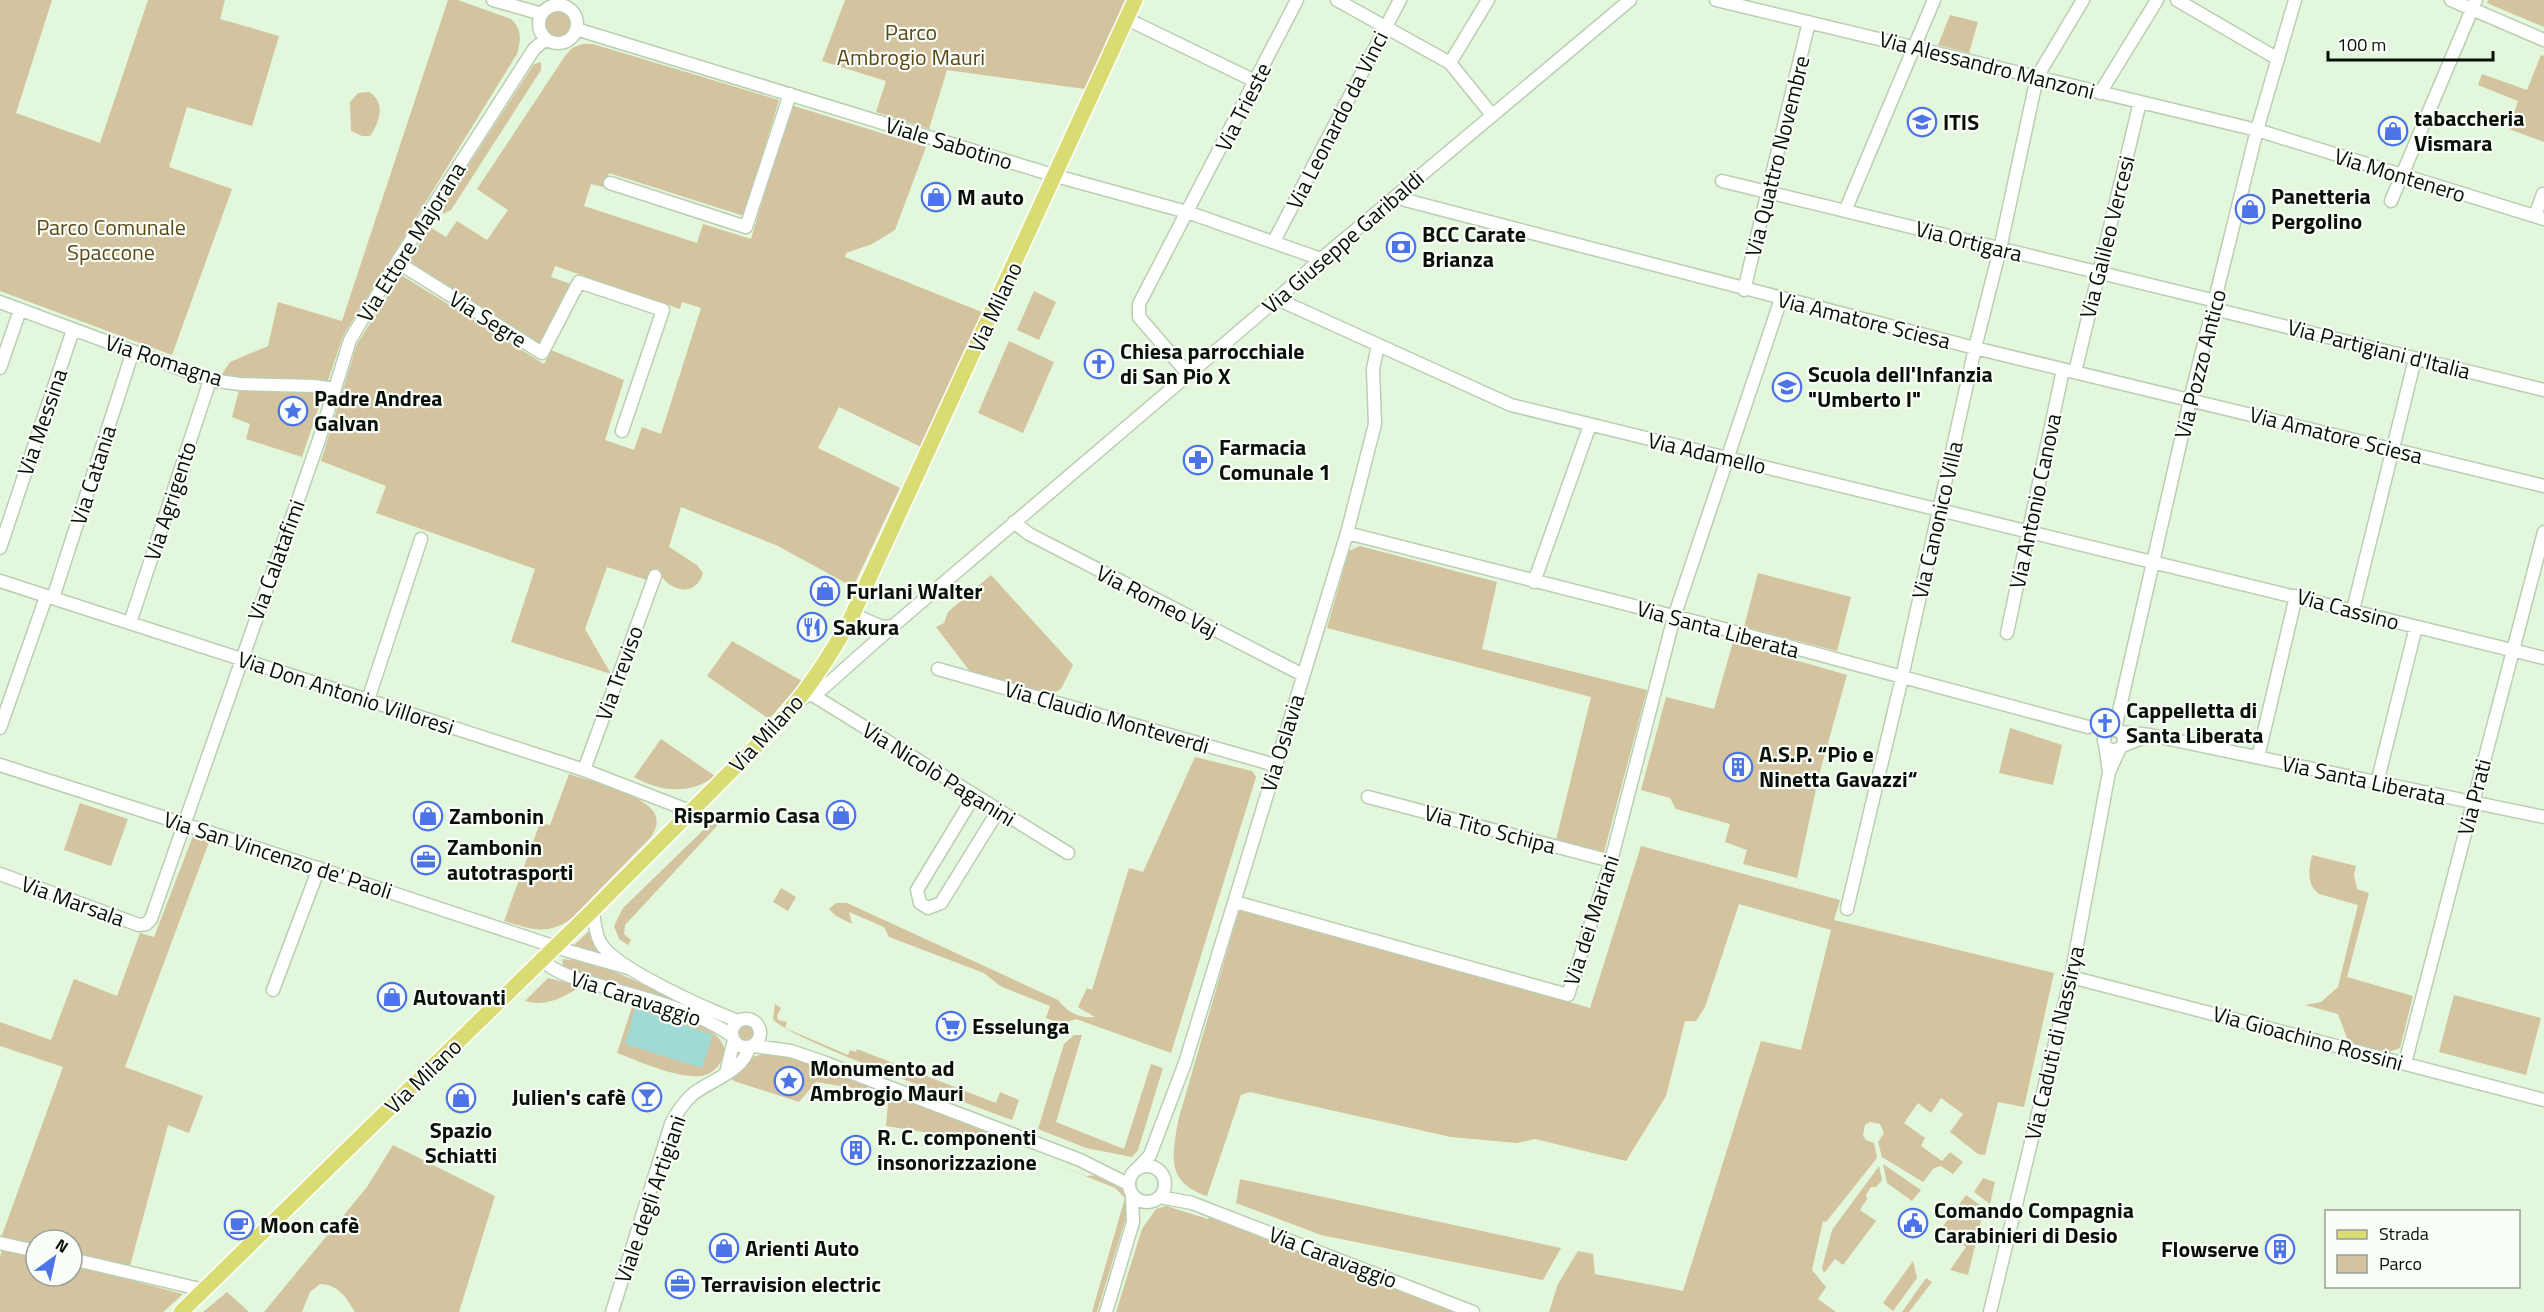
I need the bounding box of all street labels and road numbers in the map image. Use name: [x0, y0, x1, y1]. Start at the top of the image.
street label: Via Alessandro Manzoni: [1876, 22, 2098, 108]
street label: Via Leonardo da Vinci: [1277, 25, 1397, 215]
street label: Via Quattro Novembre: [1736, 52, 1818, 260]
street label: Via Trieste: [1206, 57, 1280, 157]
street label: Viale Sabotino: [881, 107, 1017, 179]
street label: Via Montenero: [2330, 139, 2470, 211]
street label: Via Galileo Vercesi: [2070, 152, 2144, 322]
street label: Via Ettore Majorana: [348, 155, 474, 329]
street label: Via Giuseppe Garibaldi: [1254, 162, 1432, 322]
street label: Via Ortigara: [1912, 211, 2026, 271]
street label: Via Milano: [959, 256, 1031, 358]
street label: Via Segre: [442, 282, 534, 356]
street label: Via Amatore Sciesa: [1774, 282, 1954, 358]
street label: Via Pozzo Antico: [2165, 286, 2235, 442]
street label: Via Partigiani d'Italia: [2284, 310, 2474, 388]
street label: Via Romagna: [101, 325, 227, 395]
street label: Via Messina: [8, 364, 76, 480]
street label: Via Amatore Sciesa: [2246, 397, 2426, 473]
street label: Via Antonio Canova: [2000, 410, 2070, 592]
street label: Via Catania: [61, 421, 125, 529]
street label: Via Adamello: [1645, 423, 1769, 483]
street label: Via Agrigento: [135, 437, 205, 565]
street label: Via Canonico Villa: [1902, 438, 1972, 602]
street label: Via Calatafimi: [238, 495, 314, 625]
street label: Via Romeo Vaj: [1090, 556, 1224, 646]
street label: Via Cassino: [2293, 579, 2403, 639]
street label: Via Santa Liberata: [1633, 591, 1803, 667]
street label: Via Treviso: [586, 621, 652, 725]
street label: Via Don Antonio Villoresi: [233, 642, 459, 744]
street label: Via Claudio Monteverdi: [1001, 671, 1213, 763]
street label: Via Milano: [721, 686, 811, 780]
street label: Via Oslavia: [1251, 690, 1313, 796]
street label: Via Nicolò Paganini: [856, 713, 1022, 835]
street label: Via Santa Liberata: [2279, 746, 2449, 814]
street label: Via Prati: [2448, 755, 2500, 839]
street label: Via Tito Schipa: [1420, 795, 1560, 863]
street label: Via San Vincenzo de' Paoli: [159, 802, 397, 908]
street label: Via dei Mariani: [1554, 850, 1628, 990]
street label: Via Marsala: [16, 867, 130, 935]
street label: Via Caduti di Nassirya: [2015, 942, 2093, 1144]
street label: Via Caravaggio: [566, 961, 706, 1035]
street label: Via Gioachino Rossini: [2209, 996, 2407, 1080]
street label: Via Milano: [377, 1030, 469, 1122]
street label: Viale degli Artigiani: [605, 1110, 695, 1288]
street label: Via Caravaggio: [1264, 1217, 1402, 1297]

